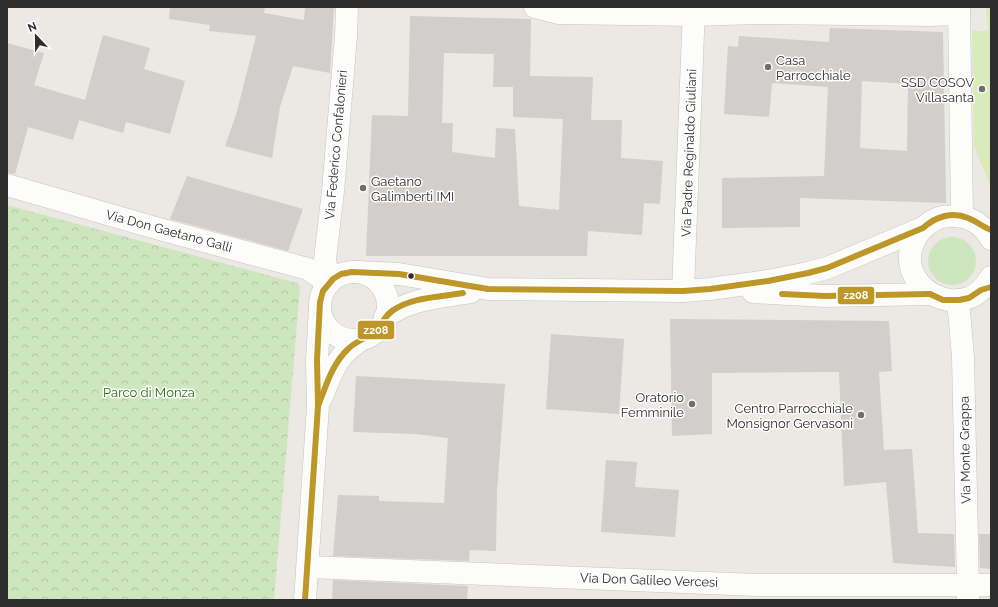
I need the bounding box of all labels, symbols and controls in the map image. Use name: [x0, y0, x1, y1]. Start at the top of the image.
north arrow: [16, 16, 56, 56]
text: N: [26, 20, 39, 35]
place label: Casa Parrocchiale: [776, 53, 851, 83]
marker: Casa Parrocchiale: [763, 62, 773, 72]
street label: Via Federico Confalonieri: [322, 69, 350, 221]
street label: Via Padre Reginaldo Giuliani: [679, 69, 699, 237]
place label: SSD COSOV Villasanta: [901, 75, 974, 105]
marker: SSD COSOV Villasanta: [977, 84, 987, 94]
place label: Gaetano Galimberti IMI: [371, 174, 454, 204]
marker: Gaetano Galimberti IMI: [358, 183, 368, 193]
street label: Via Don Gaetano Galli: [104, 207, 234, 255]
unlabelled marker: [406, 271, 416, 281]
line badge: z208: [837, 286, 875, 305]
text: z208: [843, 289, 869, 302]
line badge: z208: [357, 320, 395, 340]
text: z208: [363, 324, 389, 337]
park label: Parco di Monza: [103, 385, 195, 400]
place label: Oratorio Femminile: [621, 390, 684, 420]
street label: Via Monte Grappa: [957, 396, 973, 504]
marker: Oratorio Femminile: [687, 399, 697, 409]
place label: Centro Parrocchiale Monsignor Gervasoni: [727, 401, 853, 431]
marker: Centro Parrocchiale Monsignor Gervasoni: [856, 410, 866, 420]
street label: Via Don Galileo Vercesi: [580, 570, 718, 590]

